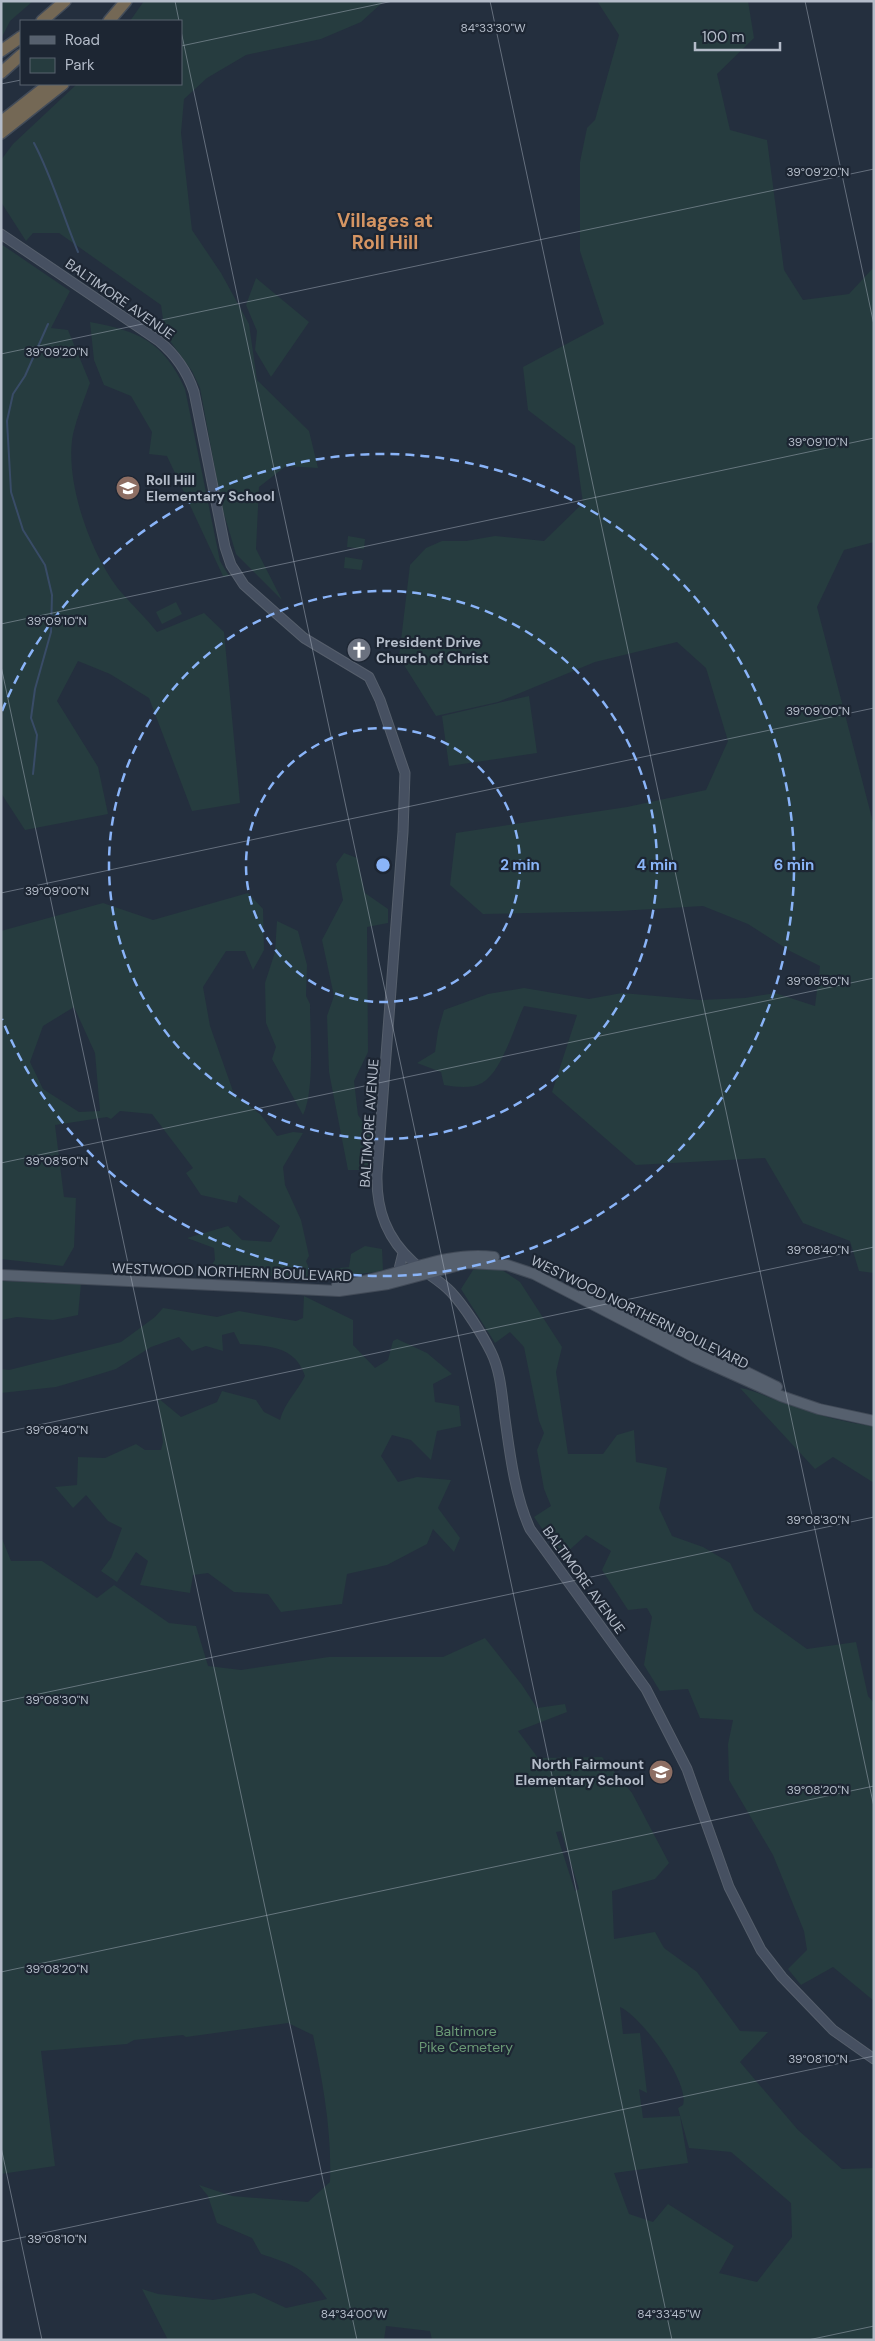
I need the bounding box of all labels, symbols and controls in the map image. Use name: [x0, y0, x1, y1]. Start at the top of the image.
legend: [20, 20, 182, 85]
text: 84°33'30"W: [460, 20, 526, 36]
scale bar: [695, 20, 780, 52]
text: 100 m: [702, 27, 745, 47]
text: Road: [65, 30, 100, 50]
text: Park: [65, 55, 95, 75]
text: 39°09'20"N: [787, 164, 849, 180]
district label: Villages at Roll Hill: [337, 208, 433, 255]
street label: BALTIMORE AVENUE: [62, 255, 178, 343]
text: 39°09'20"N: [26, 344, 88, 360]
text: 39°09'10"N: [788, 434, 848, 450]
place label: Roll Hill Elementary School: [146, 471, 275, 505]
school or university icon: Roll Hill Elementary School: [115, 475, 141, 501]
text: 39°09'10"N: [27, 613, 87, 629]
place label: President Drive Church of Christ: [376, 633, 489, 667]
church icon: President Drive Church of Christ: [346, 637, 372, 663]
text: 39°09'00"N: [786, 703, 850, 719]
text: 2 min: [500, 855, 540, 875]
text: 4 min: [637, 855, 677, 875]
text: 6 min: [774, 855, 814, 875]
centre of rings: [374, 856, 392, 874]
text: 39°09'00"N: [25, 883, 89, 899]
text: 39°08'50"N: [787, 973, 849, 989]
street label: BALTIMORE AVENUE: [356, 1058, 382, 1188]
text: 39°08'50"N: [26, 1153, 88, 1169]
text: 39°08'40"N: [787, 1242, 849, 1258]
street label: WESTWOOD NORTHERN BOULEVARD: [528, 1251, 752, 1373]
street label: WESTWOOD NORTHERN BOULEVARD: [112, 1259, 352, 1285]
text: 39°08'40"N: [26, 1422, 88, 1438]
text: 39°08'30"N: [787, 1512, 849, 1528]
street label: BALTIMORE AVENUE: [539, 1523, 629, 1638]
text: 39°08'30"N: [26, 1692, 88, 1708]
place label: North Fairmount Elementary School: [515, 1755, 644, 1789]
school or university icon: North Fairmount Elementary School: [648, 1759, 674, 1785]
text: 39°08'20"N: [787, 1782, 849, 1798]
text: 39°08'20"N: [26, 1961, 88, 1977]
park label: Baltimore Pike Cemetery: [419, 2022, 513, 2056]
text: 39°08'10"N: [788, 2051, 848, 2067]
text: 39°08'10"N: [27, 2231, 87, 2247]
text: 84°34'00"W: [321, 2306, 388, 2322]
text: 84°33'45"W: [637, 2306, 701, 2322]

